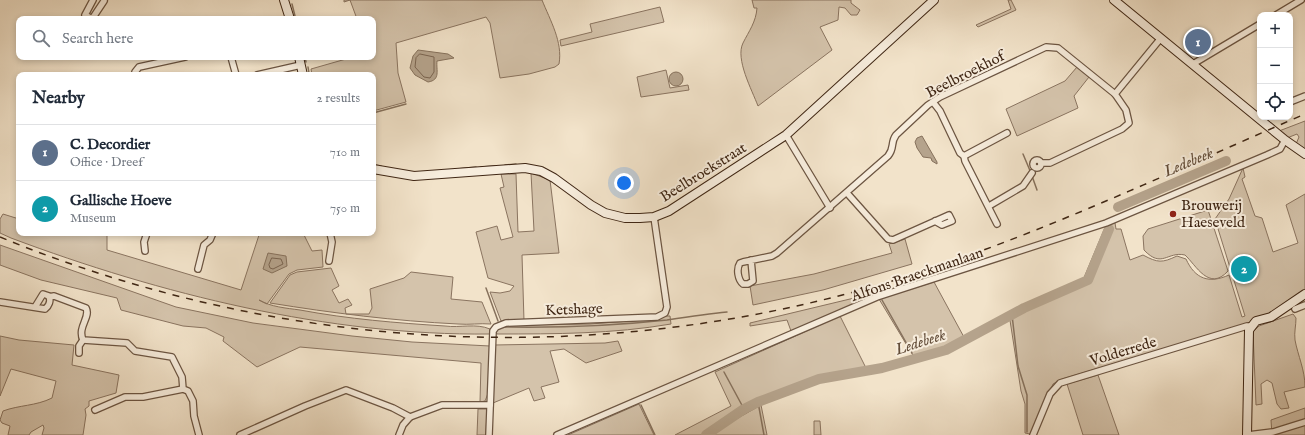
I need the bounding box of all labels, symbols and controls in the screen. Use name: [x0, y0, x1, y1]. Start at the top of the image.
map controls: [1257, 12, 1293, 120]
button: +: [1257, 12, 1293, 48]
search box: [16, 16, 376, 60]
icon: search: [30, 27, 52, 49]
pin: 1: [1185, 27, 1211, 57]
text: Search here: [62, 29, 133, 48]
street label: Beelbroekhof: [923, 45, 1010, 102]
button: −: [1257, 48, 1293, 84]
button: locate: [1257, 84, 1293, 120]
text: Nearby: [32, 88, 85, 109]
text: 2 results: [316, 90, 360, 107]
text: C. Decordier: [70, 135, 150, 154]
street label: Beelbroekstraat: [657, 138, 750, 207]
water label: Ledebeek: [1160, 143, 1217, 183]
text: 1: [43, 144, 47, 161]
text: 710 m: [330, 144, 360, 161]
text: Office · Dreef: [70, 154, 143, 171]
your location: [614, 173, 634, 193]
text: Gallische Hoeve: [70, 191, 172, 210]
place label: Brouwerij Haeseveld: [1181, 196, 1246, 232]
text: 2: [42, 200, 48, 217]
text: 750 m: [330, 200, 360, 217]
marker: Brouwerij Haeseveld: [1168, 209, 1178, 219]
text: Museum: [70, 210, 116, 227]
street label: Alfons Braeckmanlaan: [848, 243, 986, 306]
pin: 2: [1231, 254, 1257, 284]
street label: Ketshage: [545, 299, 603, 320]
water label: Ledebeek: [892, 325, 949, 361]
street label: Volderrede: [1087, 332, 1159, 371]

